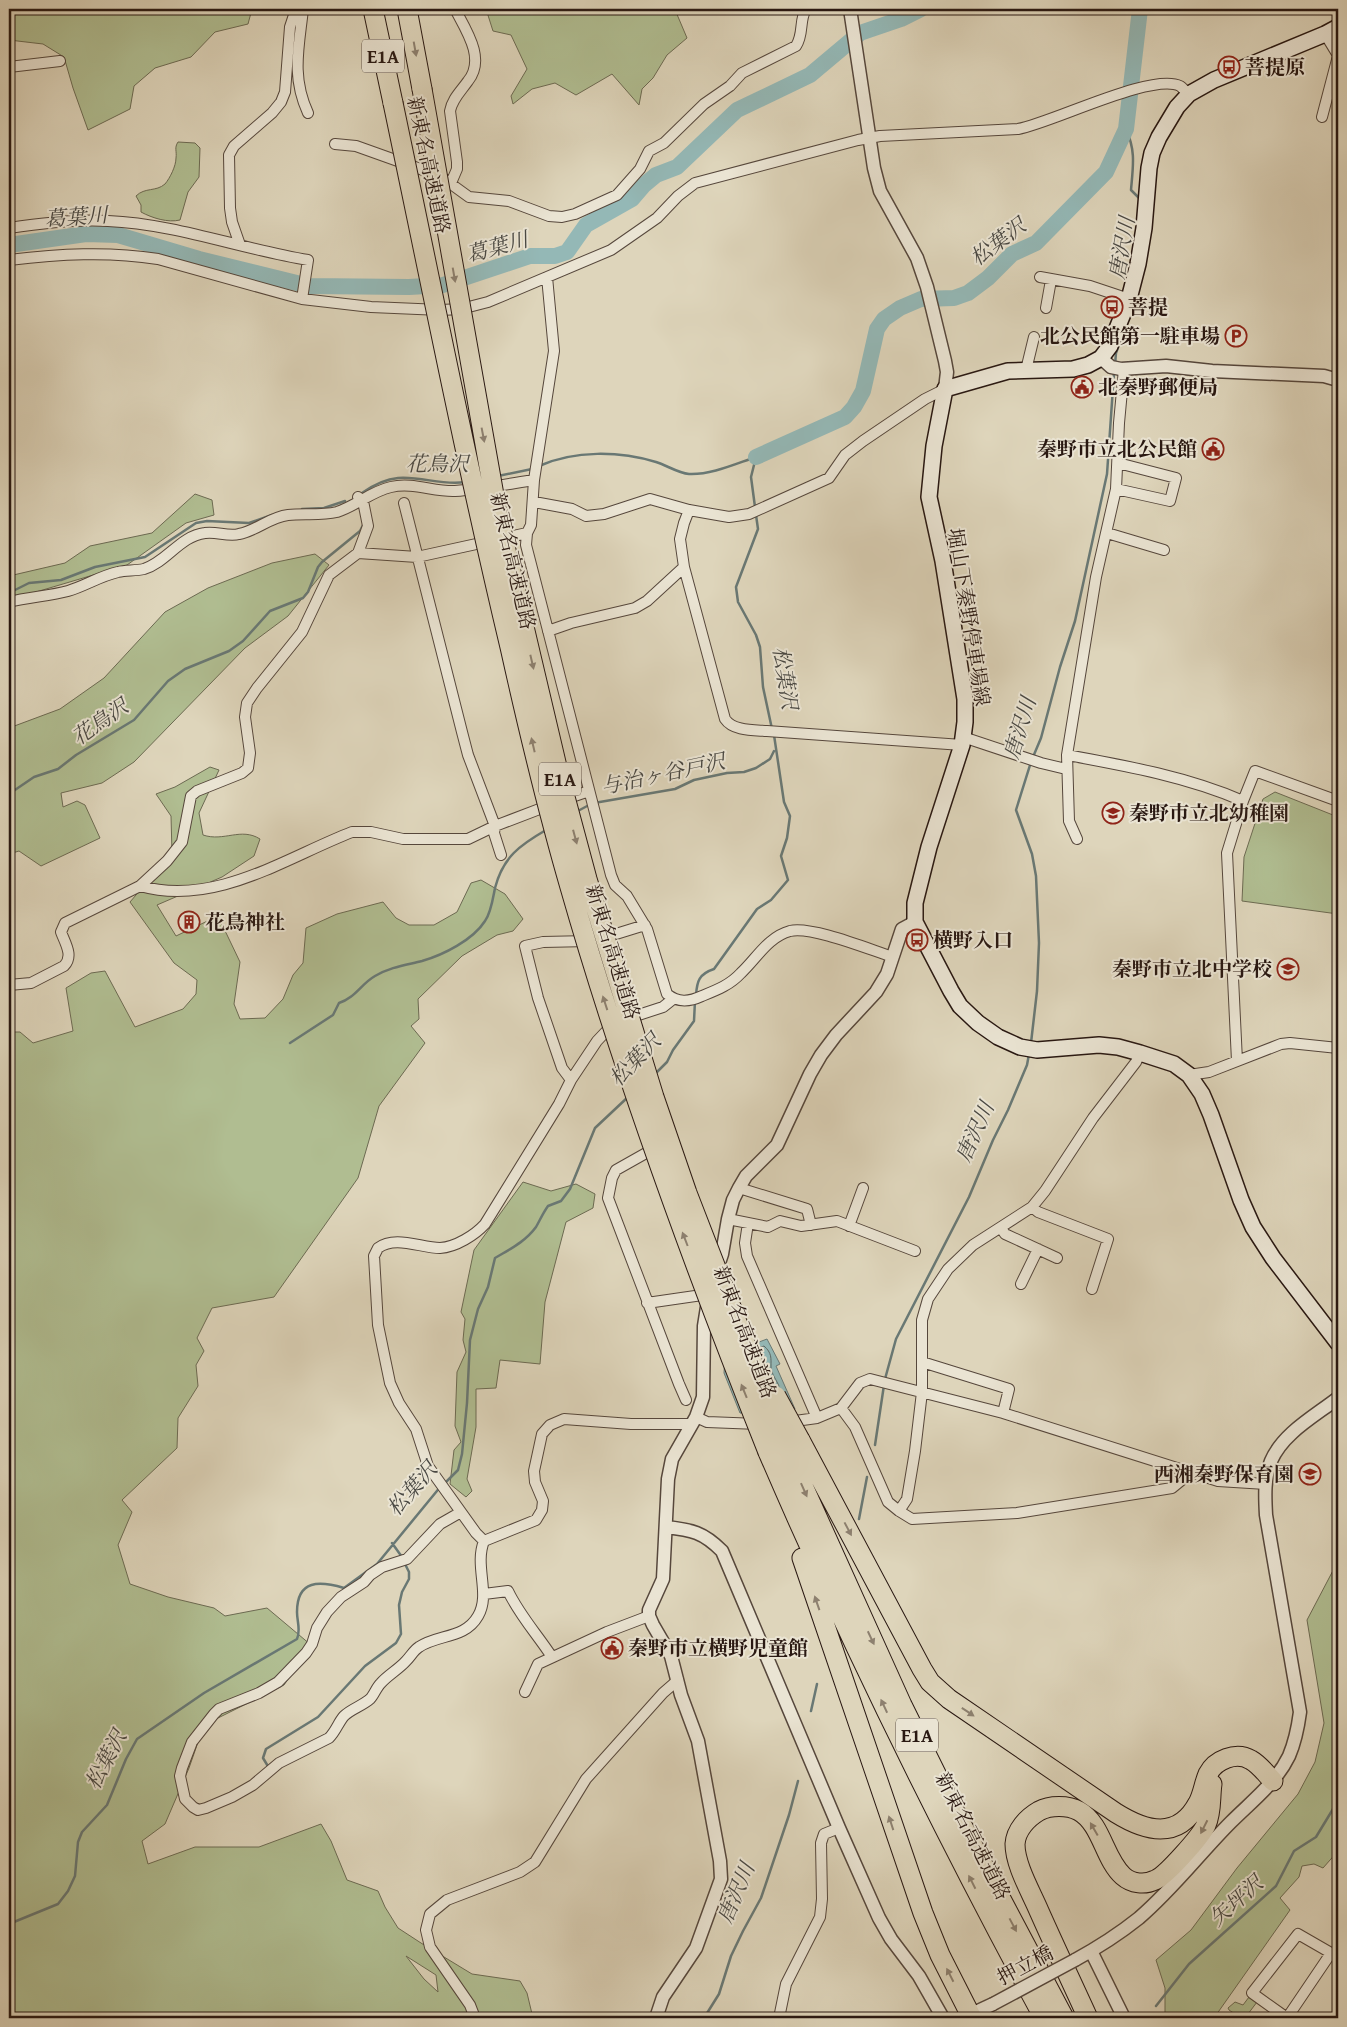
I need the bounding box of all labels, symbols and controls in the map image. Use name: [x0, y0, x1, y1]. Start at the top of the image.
road number: E1A: [362, 40, 404, 72]
one-way arrow: [411, 41, 419, 57]
place label: 菩提原: [1245, 52, 1305, 81]
bus stop icon: 菩提原: [1217, 55, 1241, 79]
street label: 新東名高速道路: [401, 93, 458, 236]
water label: 葛葉川: [43, 199, 110, 234]
water label: 松葉沢: [963, 208, 1035, 273]
water label: 唐沢川: [1101, 212, 1143, 282]
water label: 葛葉川: [462, 223, 533, 270]
one-way arrow: [451, 267, 459, 283]
place label: 菩提: [1128, 292, 1168, 321]
bus stop icon: 菩提: [1100, 295, 1124, 319]
place label: 北公民館第一駐車場: [1040, 321, 1220, 350]
parking icon: 北公民館第一駐車場: [1224, 324, 1248, 348]
place label: 北秦野郵便局: [1098, 372, 1218, 401]
public building icon: 北秦野郵便局: [1070, 375, 1094, 399]
one-way arrow: [479, 427, 487, 442]
place label: 秦野市立北公民館: [1037, 434, 1197, 463]
public building icon: 秦野市立北公民館: [1201, 437, 1225, 461]
water label: 花鳥沢: [406, 448, 471, 479]
street label: 新東名高速道路: [484, 489, 543, 632]
street label: 堀山下秦野停車場線: [941, 526, 998, 708]
water label: 松葉沢: [765, 644, 806, 714]
one-way arrow: [528, 654, 536, 670]
water label: 花鳥沢: [65, 689, 137, 752]
water label: 唐沢川: [995, 691, 1044, 763]
one-way arrow: [529, 738, 537, 753]
water label: 与治ヶ谷戸沢: [598, 745, 731, 802]
road number: E1A: [539, 762, 581, 796]
place label: 秦野市立北幼稚園: [1129, 798, 1289, 827]
school or university icon: 秦野市立北幼稚園: [1101, 801, 1125, 825]
one-way arrow: [571, 829, 579, 844]
street label: 新東名高速道路: [579, 881, 648, 1023]
place label: 花鳥神社: [205, 907, 285, 936]
building icon: 花鳥神社: [177, 910, 201, 934]
place label: 横野入口: [933, 925, 1013, 954]
bus stop icon: 横野入口: [905, 928, 929, 952]
place label: 秦野市立北中学校: [1112, 954, 1272, 983]
school or university icon: 秦野市立北中学校: [1276, 957, 1300, 981]
one-way arrow: [601, 995, 608, 1010]
water label: 松葉沢: [602, 1024, 670, 1093]
water label: 唐沢川: [948, 1095, 1002, 1167]
one-way arrow: [681, 1232, 688, 1247]
street label: 新東名高速道路: [707, 1261, 784, 1402]
one-way arrow: [739, 1384, 747, 1398]
water label: 松葉沢: [379, 1452, 446, 1523]
place label: 西湘秦野保育園: [1154, 1459, 1294, 1488]
school or university icon: 西湘秦野保育園: [1298, 1462, 1322, 1486]
one-way arrow: [801, 1483, 809, 1497]
one-way arrow: [844, 1522, 852, 1537]
one-way arrow: [813, 1595, 821, 1610]
one-way arrow: [867, 1631, 875, 1645]
place label: 秦野市立横野児童館: [628, 1633, 808, 1662]
public building icon: 秦野市立横野児童館: [600, 1636, 624, 1660]
one-way arrow: [879, 1699, 887, 1713]
one-way arrow: [961, 1708, 975, 1717]
road number: E1A: [896, 1718, 938, 1752]
water label: 松葉沢: [77, 1722, 135, 1795]
street label: 新東名高速道路: [929, 1767, 1018, 1905]
one-way arrow: [887, 1816, 895, 1831]
one-way arrow: [1200, 1820, 1208, 1835]
one-way arrow: [1090, 1822, 1099, 1835]
water label: 唐沢川: [709, 1856, 763, 1928]
water label: 矢坪沢: [1202, 1866, 1272, 1933]
one-way arrow: [968, 1875, 976, 1890]
one-way arrow: [1009, 1918, 1018, 1932]
street label: 押立橋: [991, 1938, 1058, 1991]
one-way arrow: [946, 1967, 954, 1982]

